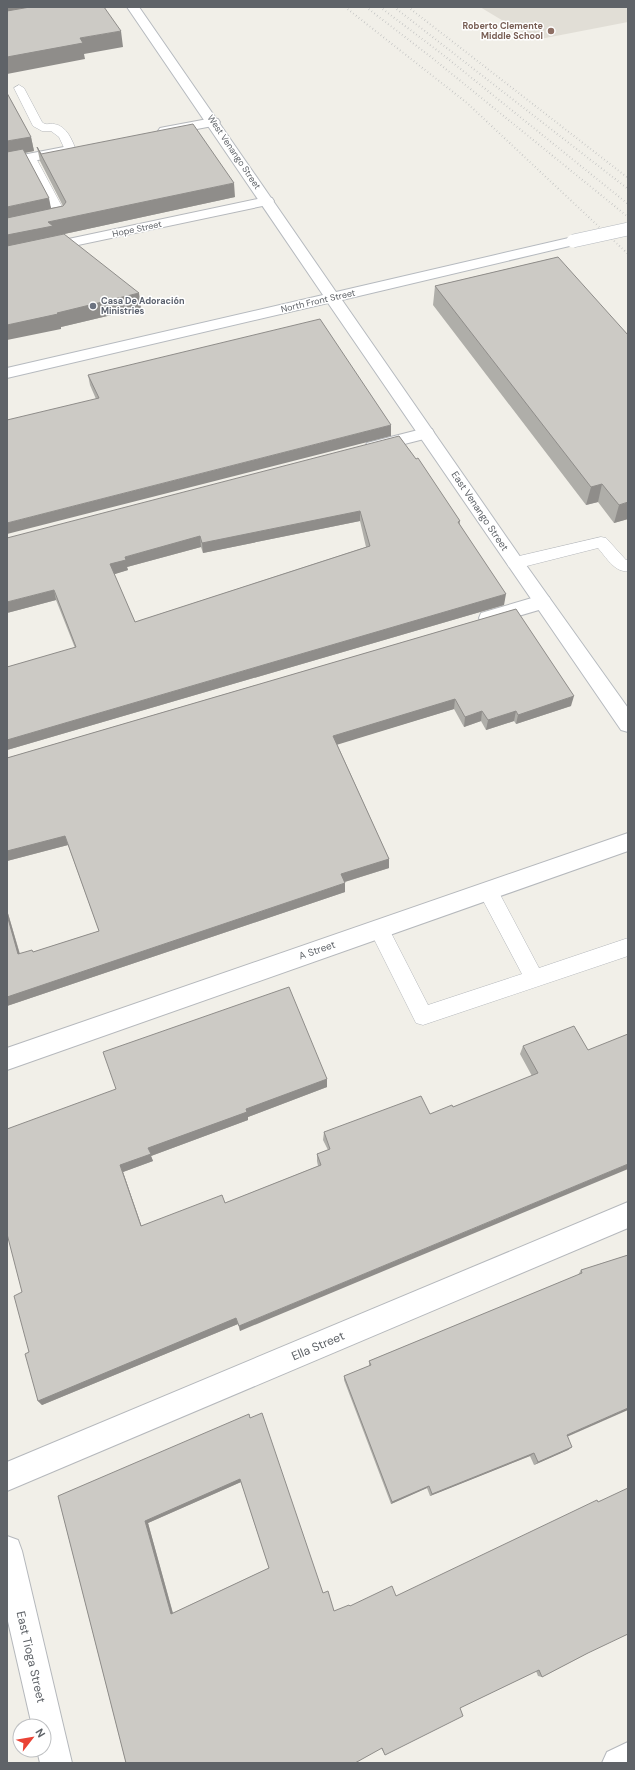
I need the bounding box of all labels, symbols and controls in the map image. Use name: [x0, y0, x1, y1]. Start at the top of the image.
place label: Roberto Clemente Middle School: [463, 20, 544, 42]
marker: Roberto Clemente Middle School: [546, 26, 556, 36]
street label: West Venango Street: [205, 112, 264, 192]
street label: Hope Street: [111, 218, 163, 240]
street label: North Front Street: [280, 287, 357, 315]
place label: Casa De Adoración Ministries: [101, 295, 184, 317]
marker: Casa De Adoración Ministries: [88, 301, 98, 311]
street label: East Venango Street: [448, 469, 512, 553]
street label: A Street: [297, 938, 337, 962]
street label: Ella Street: [289, 1328, 347, 1364]
street label: East Tioga Street: [13, 1609, 49, 1705]
north arrow: [12, 1718, 52, 1758]
text: N: [33, 1726, 49, 1740]

